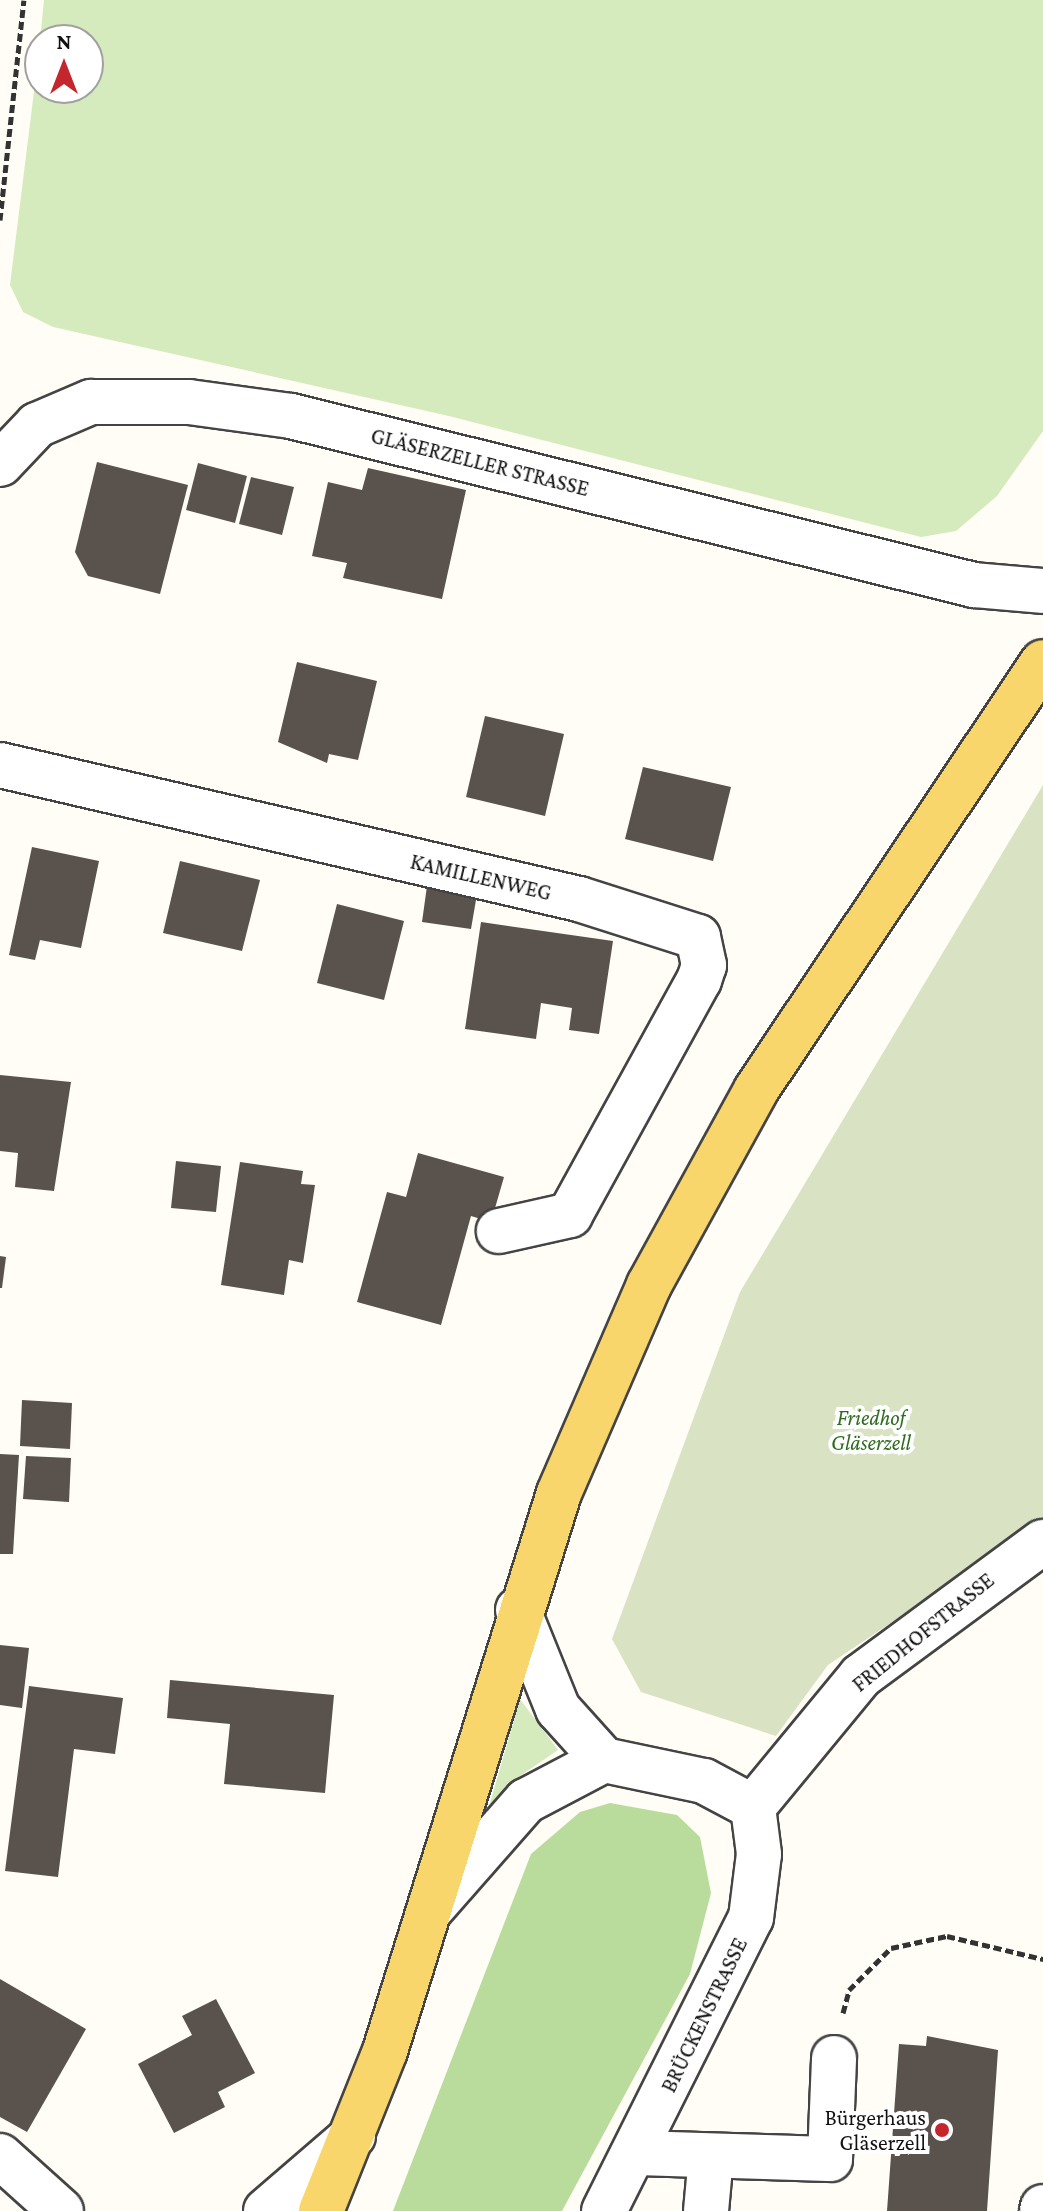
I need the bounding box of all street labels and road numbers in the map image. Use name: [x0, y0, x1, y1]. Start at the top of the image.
street label: GLÄSERZELLER STRASSE: [368, 422, 592, 502]
street label: KAMILLENWEG: [408, 848, 554, 906]
street label: FRIEDHOFSTRASSE: [847, 1567, 999, 1697]
street label: BRÜCKENSTRASSE: [655, 1933, 753, 2097]

